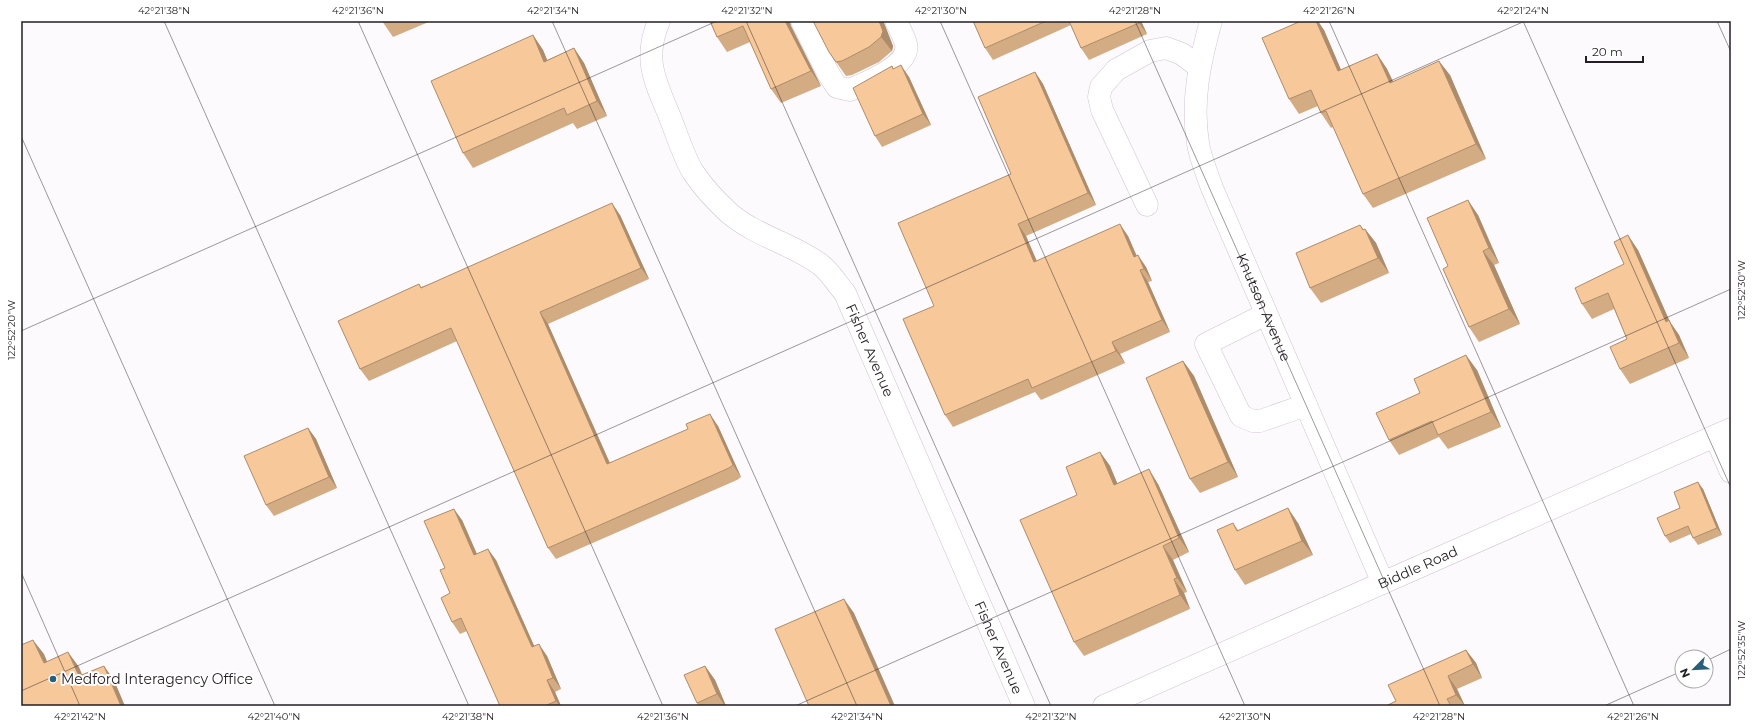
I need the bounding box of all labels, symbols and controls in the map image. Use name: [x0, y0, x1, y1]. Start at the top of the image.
text: 42°21'38"N: [138, 4, 190, 17]
text: 42°21'36"N: [332, 4, 384, 17]
text: 42°21'34"N: [527, 4, 579, 17]
text: 42°21'32"N: [721, 4, 773, 17]
text: 42°21'30"N: [915, 4, 967, 17]
text: 42°21'28"N: [1109, 4, 1161, 17]
text: 42°21'26"N: [1303, 4, 1355, 17]
text: 42°21'24"N: [1497, 4, 1549, 17]
scale bar: [1586, 38, 1643, 64]
text: 20 m: [1592, 44, 1623, 59]
street label: Knutson Avenue: [1232, 251, 1295, 364]
text: 122°52'30"W: [1735, 260, 1748, 320]
text: 122°52'20"W: [5, 300, 18, 360]
street label: Fisher Avenue: [842, 301, 898, 400]
street label: Biddle Road: [1375, 542, 1461, 593]
street label: Fisher Avenue: [971, 598, 1027, 697]
text: 122°52'35"W: [1735, 621, 1748, 679]
north arrow: [1674, 649, 1714, 689]
text: N: [1677, 666, 1693, 680]
place label: Medford Interagency Office: [61, 670, 253, 688]
marker: Medford Interagency Office: [48, 674, 58, 684]
text: 42°21'42"N: [54, 710, 106, 723]
text: 42°21'40"N: [248, 710, 300, 723]
text: 42°21'38"N: [442, 710, 494, 723]
text: 42°21'36"N: [637, 710, 689, 723]
text: 42°21'34"N: [831, 710, 883, 723]
text: 42°21'32"N: [1025, 710, 1077, 723]
text: 42°21'30"N: [1219, 710, 1271, 723]
text: 42°21'28"N: [1413, 710, 1465, 723]
text: 42°21'26"N: [1607, 710, 1659, 723]

